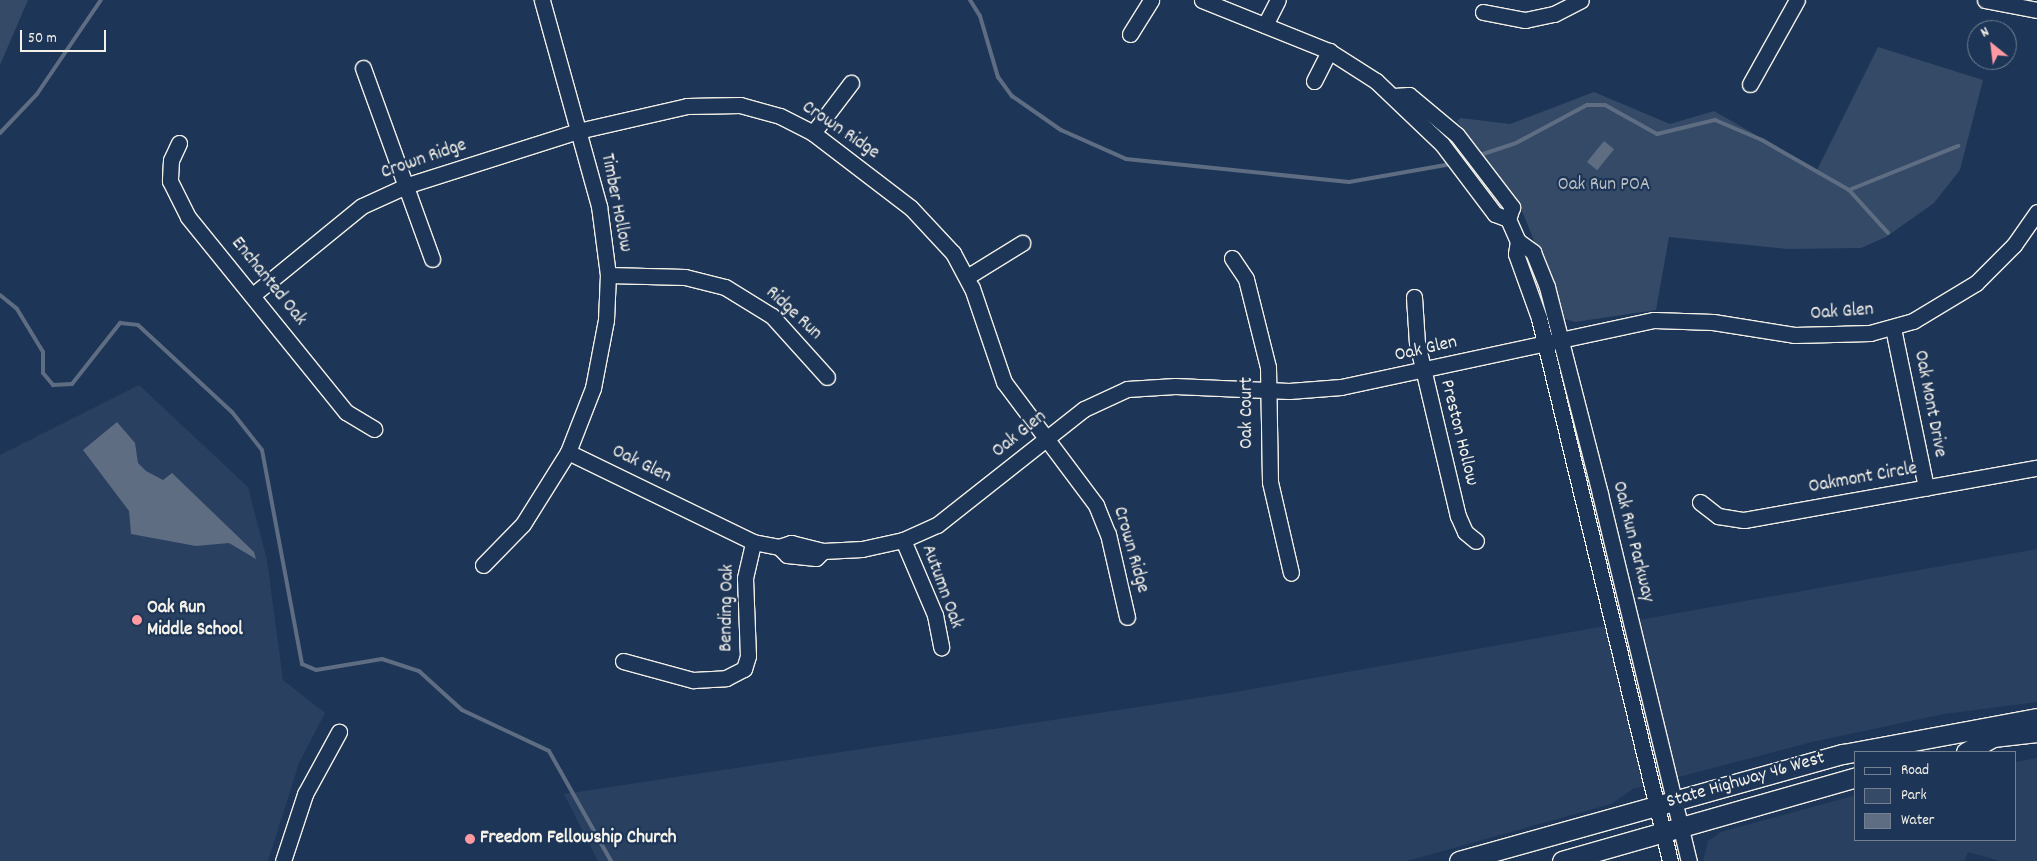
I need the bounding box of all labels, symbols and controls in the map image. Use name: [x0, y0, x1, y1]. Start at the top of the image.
scale bar: [22, 20, 109, 52]
north arrow: [1967, 20, 2017, 70]
text: N: [1977, 22, 1993, 43]
text: 50 m: [28, 28, 57, 50]
street label: Crown Ridge: [797, 97, 883, 165]
street label: Crown Ridge: [378, 135, 470, 185]
street label: Timber Hollow: [594, 152, 636, 254]
park label: Oak Run POA: [1558, 175, 1650, 197]
street label: Enchanted Oak: [225, 233, 311, 331]
street label: Ridge Run: [760, 282, 826, 346]
street label: Oak Glen: [1810, 299, 1874, 327]
street label: Oak Glen: [1393, 332, 1459, 368]
street label: Oak Mont Drive: [1907, 349, 1951, 459]
street label: Oak Court: [1237, 377, 1259, 449]
street label: Preston Hollow: [1434, 378, 1482, 488]
street label: Oak Glen: [988, 406, 1052, 464]
street label: Oak Glen: [608, 441, 674, 489]
street label: Oakmont Circle: [1807, 458, 1919, 500]
street label: Oak Run Parkway: [1606, 479, 1658, 605]
street label: Crown Ridge: [1107, 504, 1153, 596]
street label: Autumn Oak: [915, 542, 967, 632]
street label: Bending Oak: [716, 564, 740, 652]
place label: Oak Run Middle School: [147, 598, 243, 642]
marker: Oak Run Middle School: [131, 614, 143, 626]
street label: State Highway 46 West: [1664, 748, 1828, 814]
legend: [1854, 751, 2017, 841]
text: Road: [1901, 760, 1929, 782]
text: Park: [1901, 785, 1927, 807]
text: Water: [1901, 810, 1934, 832]
place label: Freedom Fellowship Church: [480, 828, 677, 850]
marker: Freedom Fellowship Church: [464, 833, 476, 845]

